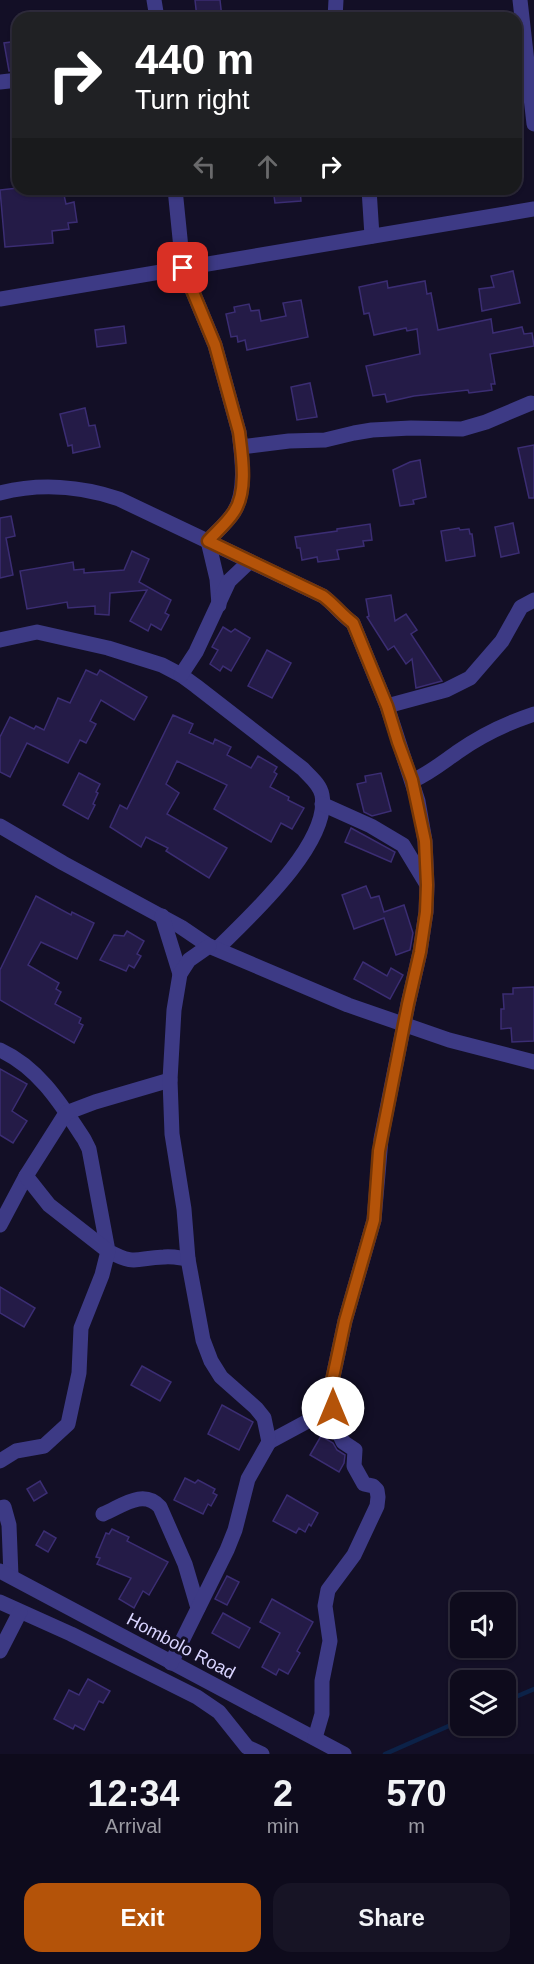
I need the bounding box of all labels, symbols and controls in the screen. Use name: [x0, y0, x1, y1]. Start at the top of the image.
icon: right: [36, 36, 114, 114]
text: 440 m: [135, 36, 254, 83]
text: Turn right: [135, 85, 250, 115]
icon: left: [188, 150, 221, 183]
icon: ahead: [251, 150, 284, 183]
icon: right: [314, 150, 347, 183]
pin: [157, 242, 208, 293]
icon: arrive: [166, 251, 199, 284]
position arrow: [301, 1376, 365, 1440]
map controls: [450, 1592, 516, 1736]
button: sound: [450, 1592, 516, 1658]
street label: Hombolo Road: [123, 1609, 239, 1683]
button: layers: [450, 1670, 516, 1736]
text: 12:34: [87, 1773, 179, 1814]
text: 2: [273, 1773, 293, 1814]
text: 570: [386, 1773, 447, 1814]
text: Arrival: [105, 1815, 162, 1837]
text: min: [267, 1815, 299, 1837]
text: m: [408, 1815, 425, 1837]
button: Exit: [24, 1883, 261, 1952]
button: Share: [273, 1883, 510, 1952]

